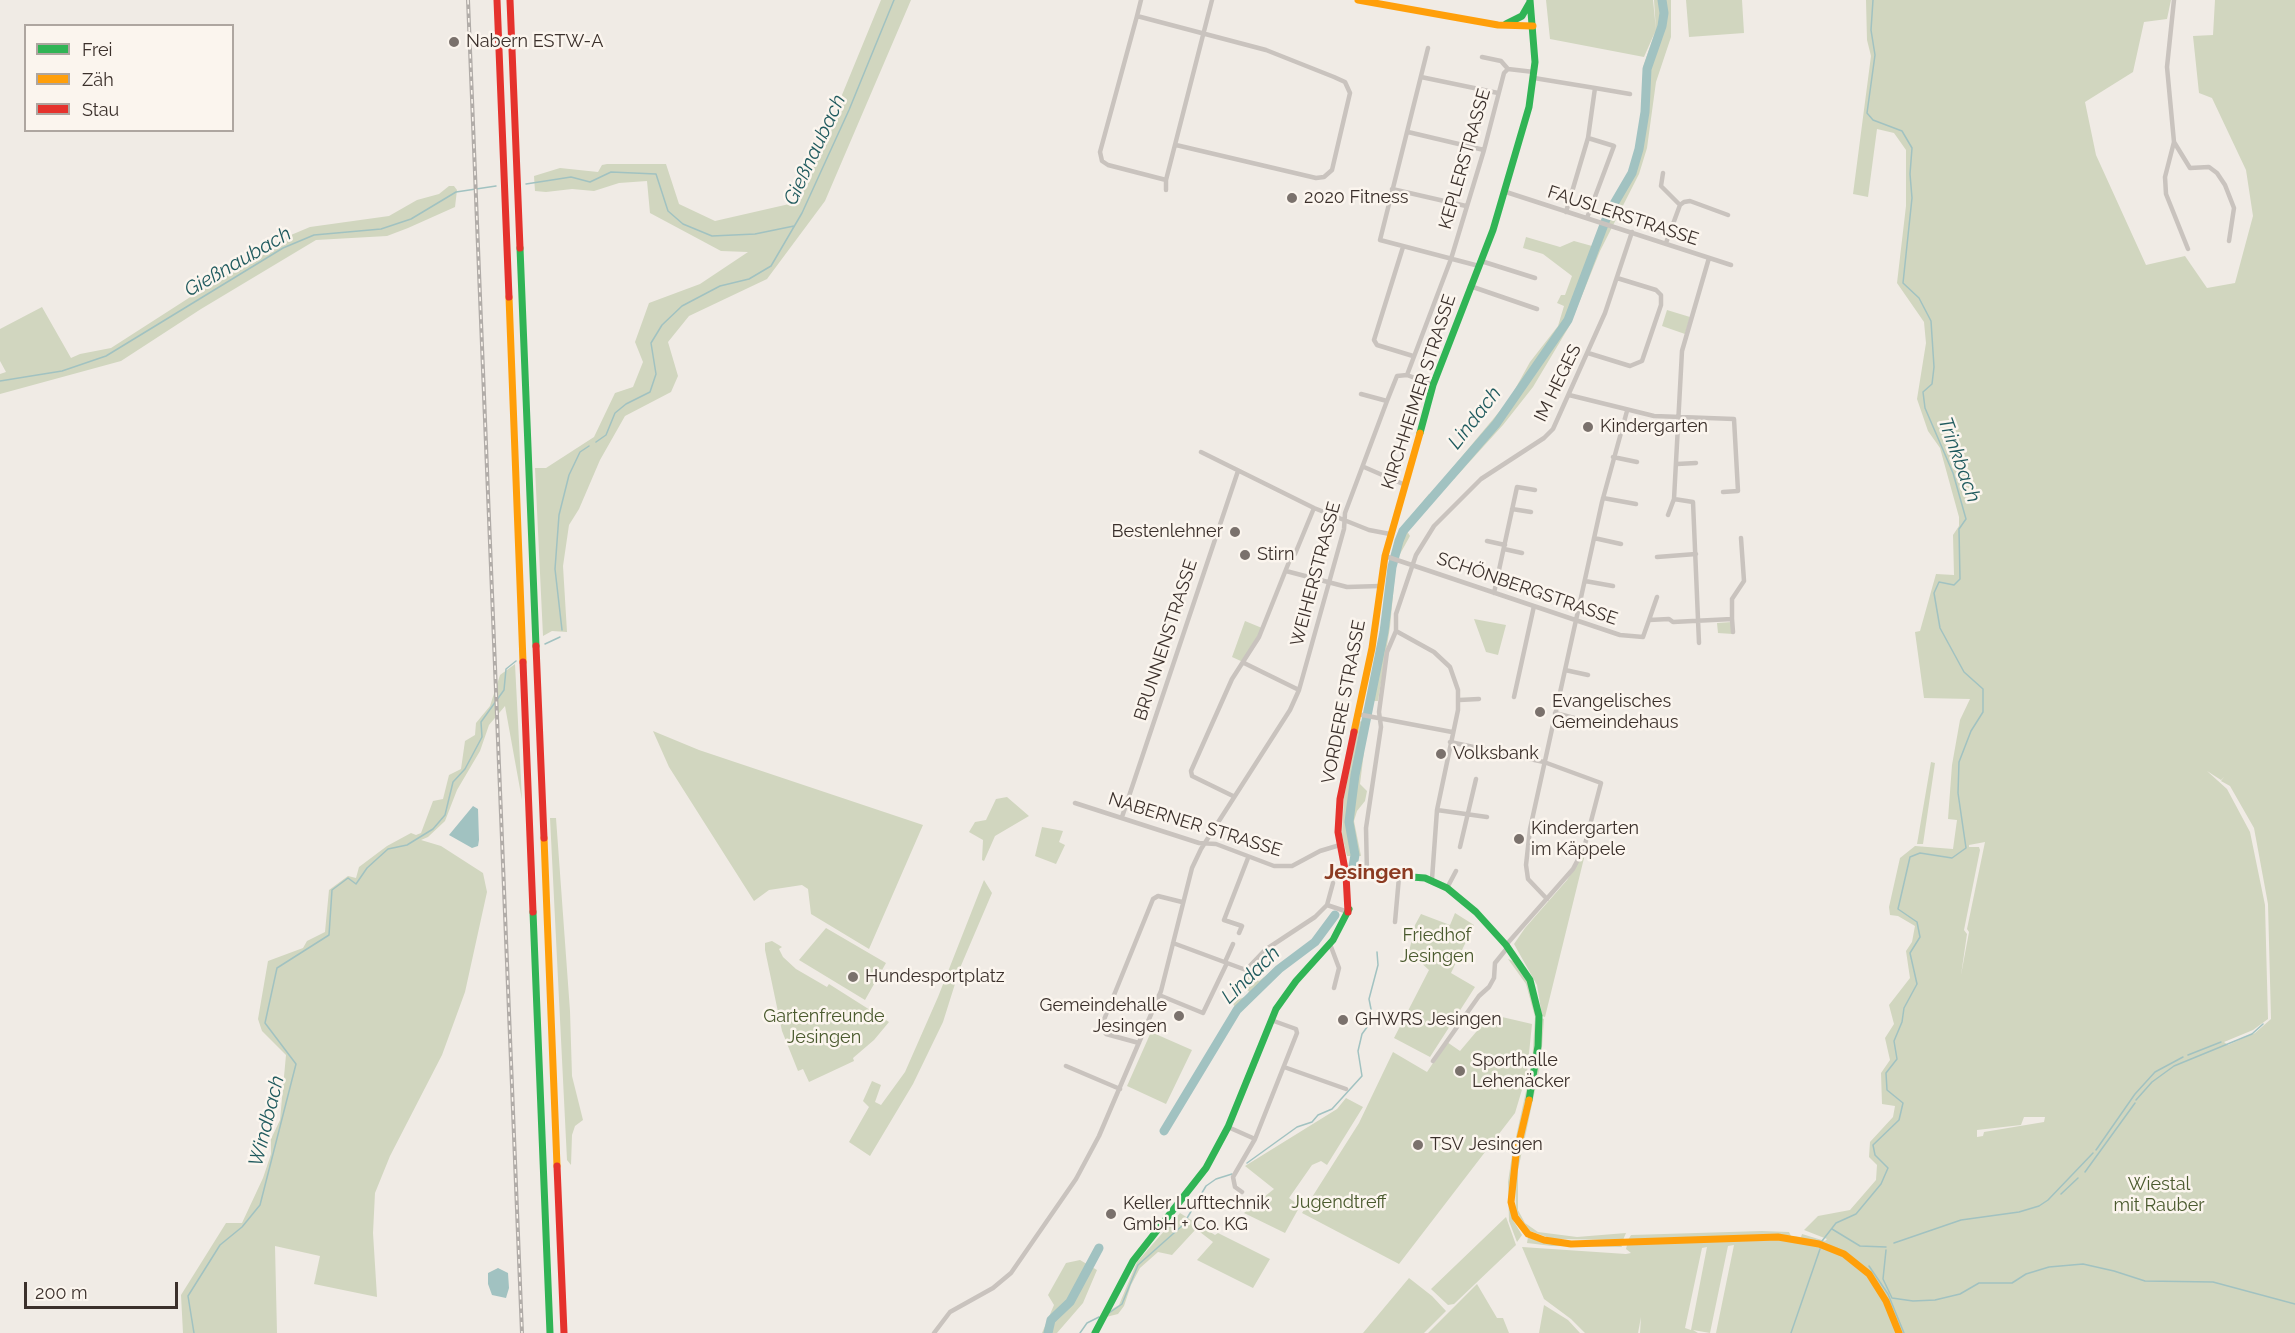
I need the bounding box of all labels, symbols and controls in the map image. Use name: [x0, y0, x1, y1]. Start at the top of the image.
legend: [24, 24, 234, 132]
place label: Nabern ESTW-A: [466, 31, 603, 53]
marker: Nabern ESTW-A: [447, 35, 461, 49]
text: Frei: [82, 39, 112, 60]
text: Zäh: [82, 69, 114, 90]
street label: KEPLERSTRASSE: [1435, 86, 1495, 232]
water label: Gießnaubach: [779, 91, 851, 209]
text: Stau: [82, 99, 119, 120]
street label: FAUSLERSTRASSE: [1545, 181, 1701, 251]
place label: 2020 Fitness: [1304, 187, 1408, 209]
marker: 2020 Fitness: [1285, 191, 1299, 205]
water label: Gießnaubach: [180, 222, 296, 302]
street label: KIRCHHEIMER STRASSE: [1377, 292, 1461, 492]
street label: IM HEGES: [1530, 341, 1586, 425]
water label: Lindach: [1443, 382, 1507, 454]
water label: Trinkbach: [1933, 414, 1985, 506]
place label: Kindergarten: [1600, 416, 1708, 438]
marker: Kindergarten: [1581, 420, 1595, 434]
street label: WEIHERSTRASSE: [1286, 499, 1346, 649]
place label: Bestenlehner: [1111, 521, 1223, 543]
marker: Bestenlehner: [1228, 525, 1242, 539]
place label: Stirn: [1257, 544, 1295, 566]
marker: Stirn: [1238, 548, 1252, 562]
street label: SCHÖNBERGSTRASSE: [1434, 548, 1620, 630]
street label: BRUNNENSTRASSE: [1130, 557, 1202, 723]
street label: VORDERE STRASSE: [1318, 618, 1370, 786]
place label: Evangelisches Gemeindehaus: [1552, 691, 1678, 734]
marker: Evangelisches Gemeindehaus: [1533, 705, 1547, 719]
place label: Volksbank: [1453, 743, 1539, 765]
marker: Volksbank: [1434, 747, 1448, 761]
street label: NABERNER STRASSE: [1106, 788, 1284, 862]
place label: Kindergarten im Käppele: [1531, 818, 1639, 860]
marker: Kindergarten im Käppele: [1512, 832, 1526, 846]
district label: Jesingen: [1324, 860, 1414, 886]
park label: Friedhof Jesingen: [1400, 925, 1474, 968]
water label: Lindach: [1217, 941, 1285, 1009]
place label: Hundesportplatz: [865, 966, 1005, 988]
marker: Hundesportplatz: [846, 970, 860, 984]
place label: Gemeindehalle Jesingen: [1040, 995, 1167, 1038]
park label: Gartenfreunde Jesingen: [763, 1006, 885, 1048]
marker: Gemeindehalle Jesingen: [1172, 1009, 1186, 1023]
place label: GHWRS Jesingen: [1355, 1009, 1502, 1031]
marker: GHWRS Jesingen: [1336, 1013, 1350, 1027]
place label: Sporthalle Lehenäcker: [1472, 1050, 1570, 1092]
marker: Sporthalle Lehenäcker: [1453, 1064, 1467, 1078]
water label: Windbach: [244, 1073, 290, 1169]
place label: TSV Jesingen: [1430, 1134, 1543, 1156]
marker: TSV Jesingen: [1411, 1138, 1425, 1152]
park label: Wiestal mit Rauber: [2113, 1174, 2205, 1216]
park label: Jugendtreff: [1291, 1192, 1387, 1214]
place label: Keller Lufttechnik GmbH + Co. KG: [1123, 1193, 1270, 1236]
marker: Keller Lufttechnik GmbH + Co. KG: [1104, 1207, 1118, 1221]
scale bar: [27, 1270, 182, 1308]
text: 200 m: [35, 1282, 88, 1303]

